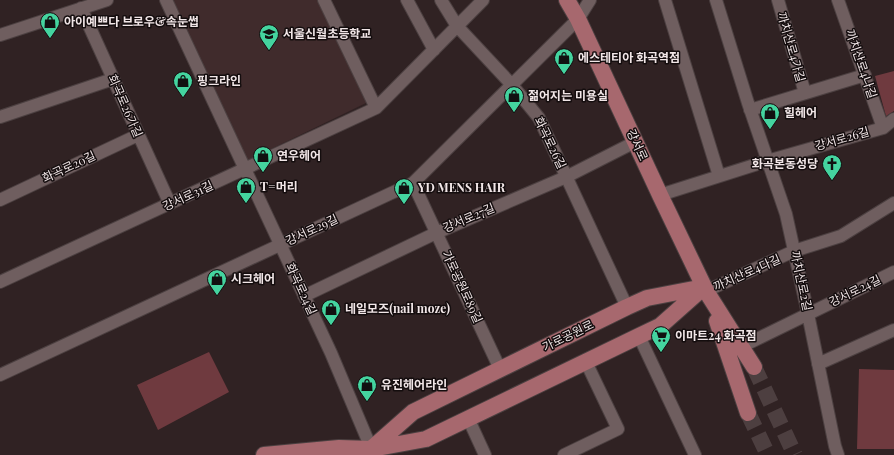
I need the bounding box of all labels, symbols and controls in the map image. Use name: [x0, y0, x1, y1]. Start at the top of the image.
street label: 까치산로4가길: [774, 10, 810, 84]
shop icon: 아이예쁘다 브로우&속눈썹: [39, 11, 61, 39]
place label: 아이예쁘다 브로우&속눈썹: [64, 13, 199, 29]
school or university icon: 서울신월초등학교: [258, 23, 280, 51]
place label: 서울신월초등학교: [283, 25, 371, 41]
street label: 까치산로4나길: [843, 27, 881, 100]
shop icon: 에스테티아 화곡역점: [553, 47, 575, 75]
place label: 에스테티아 화곡역점: [578, 49, 680, 65]
shop icon: 핑크라인: [172, 70, 194, 98]
street label: 화곡로26가길: [105, 72, 147, 140]
place label: 핑크라인: [197, 72, 241, 88]
shop icon: 젊어지는 미용실: [503, 85, 525, 113]
place label: 젊어지는 미용실: [528, 87, 608, 103]
shop icon: 힐헤어: [759, 102, 781, 130]
place label: 힐헤어: [784, 104, 817, 120]
street label: 화곡로26길: [531, 114, 570, 171]
street label: 강서로26길: [813, 123, 871, 153]
street label: 강서로: [624, 126, 652, 163]
shop icon: 연우헤어: [252, 145, 274, 173]
street label: 화곡로20길: [39, 147, 98, 185]
place label: 연우헤어: [277, 147, 321, 163]
church icon: 화곡본동성당: [821, 153, 843, 181]
place label: 화곡본동성당: [752, 155, 818, 171]
street label: 강서로31길: [160, 176, 215, 214]
shop icon: T=머리: [235, 176, 257, 204]
shop icon: YD MENS HAIR: [393, 177, 415, 205]
place label: T=머리: [260, 178, 298, 194]
place label: YD MENS HAIR: [417, 179, 506, 195]
street label: 강서로27길: [440, 199, 497, 235]
street label: 강서로29길: [283, 210, 340, 248]
street label: 가로공원로89길: [439, 248, 487, 326]
street label: 까치산로2길: [788, 249, 816, 312]
street label: 까치산로4다길: [710, 250, 783, 294]
street label: 화곡로24길: [283, 260, 321, 317]
shop icon: 시크헤어: [206, 268, 228, 296]
place label: 시크헤어: [231, 270, 275, 286]
street label: 강서로24길: [826, 271, 883, 310]
shop icon: 네일모즈(nail moze): [320, 298, 342, 326]
place label: 네일모즈(nail moze): [345, 300, 450, 316]
street label: 가로공원로: [539, 316, 596, 354]
supermarket icon: 이마트24 화곡점: [650, 325, 672, 353]
place label: 이마트24 화곡점: [675, 327, 757, 343]
shop icon: 유진헤어라인: [356, 374, 378, 402]
place label: 유진헤어라인: [381, 376, 447, 392]

